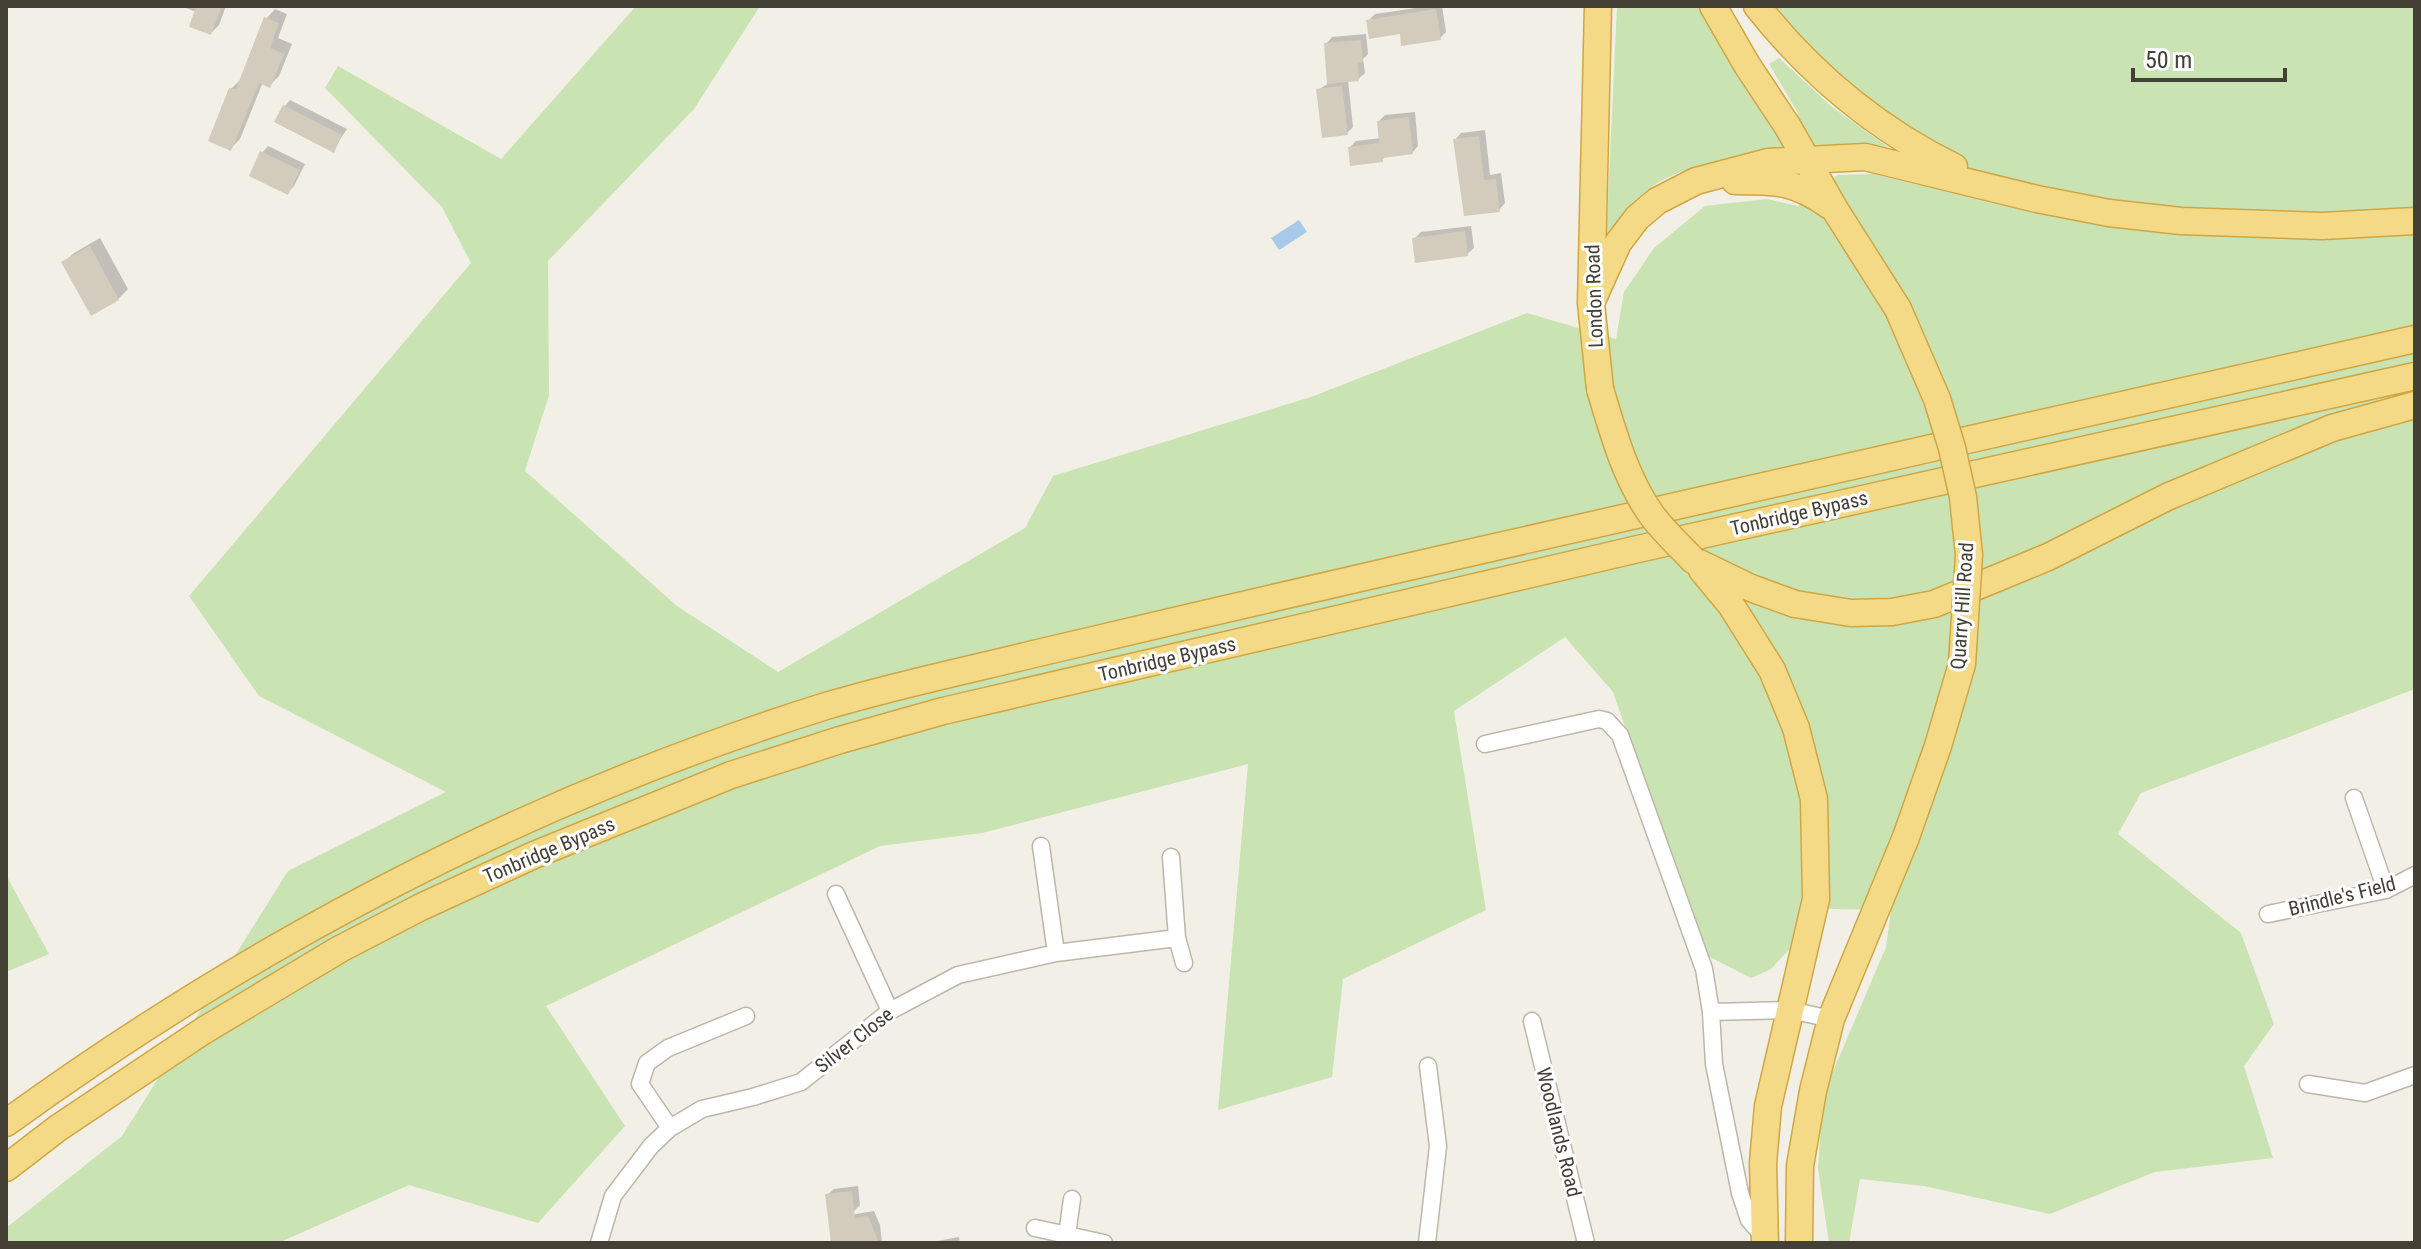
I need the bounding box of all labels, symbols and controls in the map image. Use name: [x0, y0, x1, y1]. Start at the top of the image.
scale bar: [2133, 32, 2285, 82]
text: 50 m: [2145, 46, 2192, 74]
street label: London Road: [1580, 244, 1608, 348]
street label: Tonbridge Bypass: [1728, 486, 1870, 540]
street label: Quarry Hill Road: [1946, 542, 1978, 670]
street label: Tonbridge Bypass: [1096, 632, 1238, 686]
street label: Tonbridge Bypass: [480, 812, 618, 888]
street label: Brindle's Field: [2286, 871, 2398, 921]
street label: Silver Close: [810, 1002, 898, 1078]
street label: Woodlands Road: [1531, 1065, 1587, 1199]

